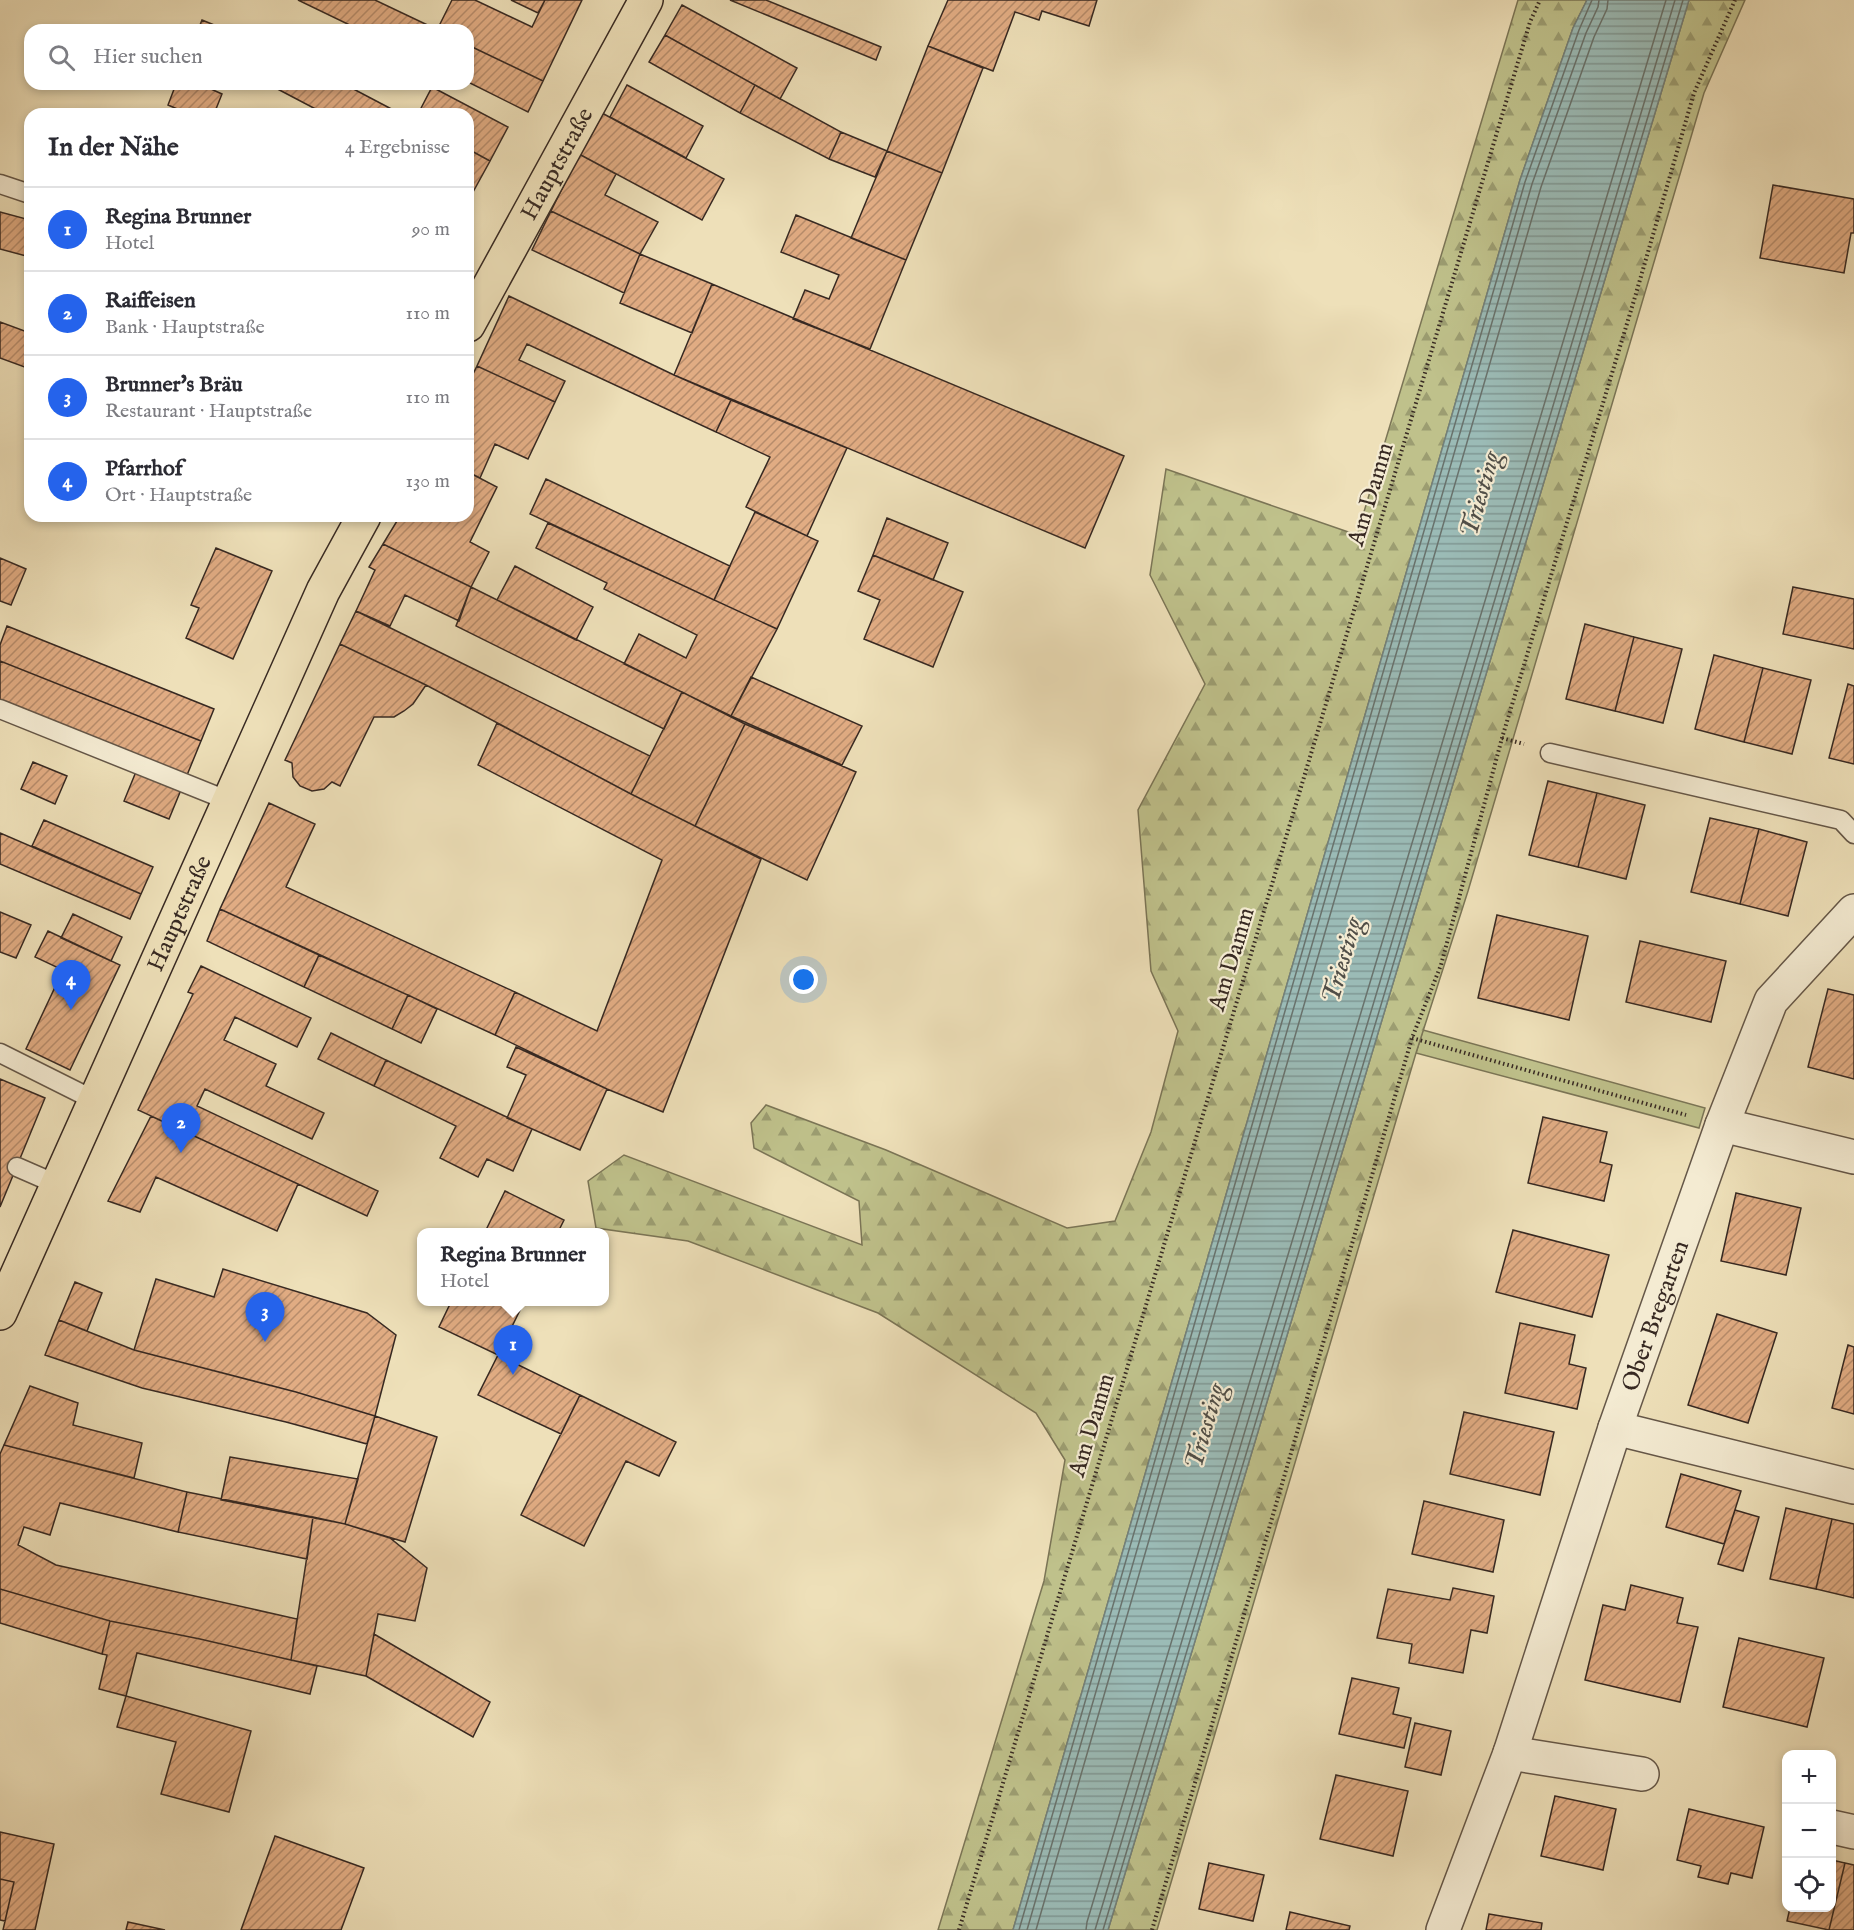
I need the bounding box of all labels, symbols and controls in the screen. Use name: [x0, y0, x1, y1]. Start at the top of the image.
search box: [24, 24, 474, 90]
icon: search: [45, 41, 78, 74]
text: Hier suchen: [93, 43, 203, 71]
street label: Hauptstraße: [514, 103, 601, 226]
text: In der Nähe: [48, 131, 179, 164]
text: 4 Ergebnisse: [345, 135, 450, 160]
text: Regina Brunner: [105, 203, 251, 231]
text: 1: [64, 217, 71, 242]
text: 90 m: [412, 217, 450, 242]
text: Hotel: [105, 231, 154, 256]
text: Raiffeisen: [105, 287, 196, 315]
text: 2: [63, 301, 72, 326]
text: 110 m: [406, 301, 450, 326]
text: Bank · Hauptstraße: [105, 315, 265, 340]
text: Brunner's Bräu: [105, 371, 243, 399]
text: 3: [64, 385, 71, 410]
text: 110 m: [406, 385, 450, 410]
text: Restaurant · Hauptstraße: [105, 399, 312, 424]
street label: Am Damm: [1341, 439, 1402, 551]
water label: Triesting: [1452, 446, 1510, 541]
text: Pfarrhof: [105, 455, 183, 483]
text: 4: [63, 469, 72, 494]
text: 130 m: [405, 469, 450, 494]
text: Ort · Hauptstraße: [105, 483, 252, 508]
street label: Hauptstraße: [141, 851, 220, 977]
street label: Am Damm: [1202, 904, 1263, 1016]
water label: Triesting: [1314, 912, 1372, 1007]
pin: 4: [52, 960, 90, 1010]
your location: [789, 965, 818, 994]
pin: 2: [162, 1104, 201, 1153]
popup: [417, 1228, 609, 1306]
street label: Ober Bregarten: [1615, 1236, 1697, 1396]
text: Regina Brunner: [440, 1241, 586, 1269]
text: Hotel: [440, 1269, 489, 1294]
pin: 3: [246, 1292, 284, 1342]
pin: 1: [494, 1326, 532, 1375]
street label: Am Damm: [1062, 1370, 1123, 1482]
water label: Triesting: [1177, 1378, 1235, 1473]
map controls: [1782, 1750, 1836, 1912]
button: +: [1782, 1750, 1836, 1804]
button: −: [1782, 1804, 1836, 1858]
button: locate: [1782, 1858, 1836, 1912]

